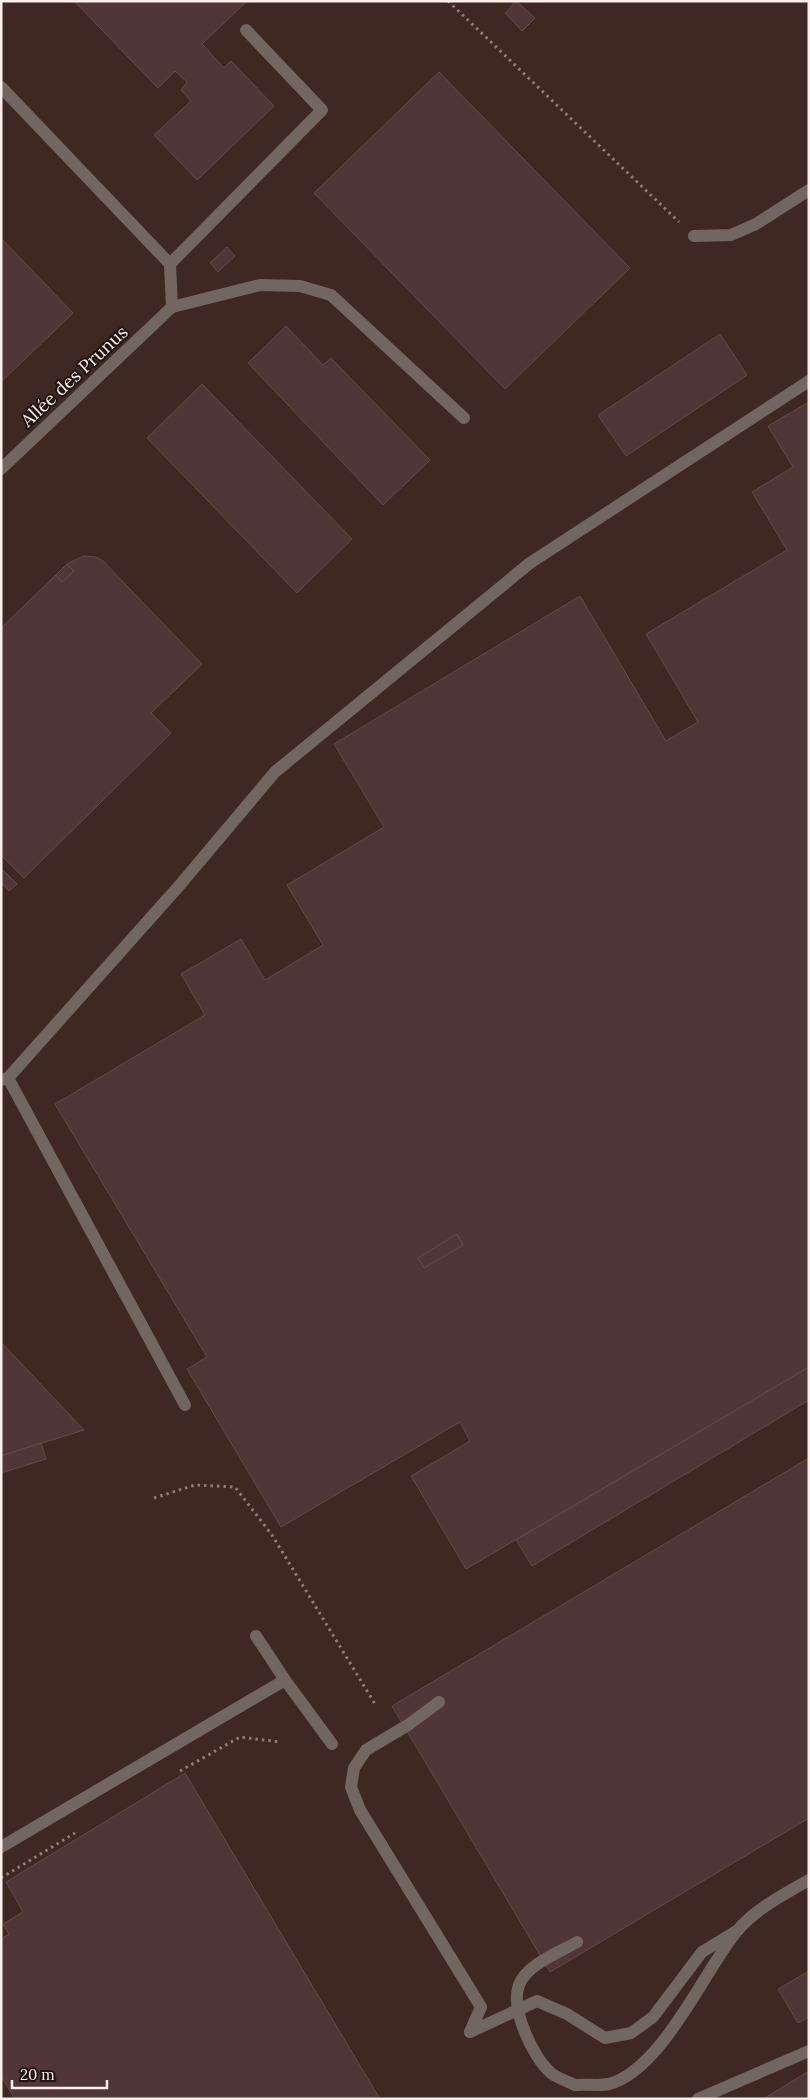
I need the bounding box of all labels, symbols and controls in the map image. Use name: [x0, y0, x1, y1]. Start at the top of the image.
street label: Allée des Prunus: [15, 320, 132, 432]
scale bar: [12, 2058, 108, 2090]
text: 20 m: [20, 2065, 55, 2084]

